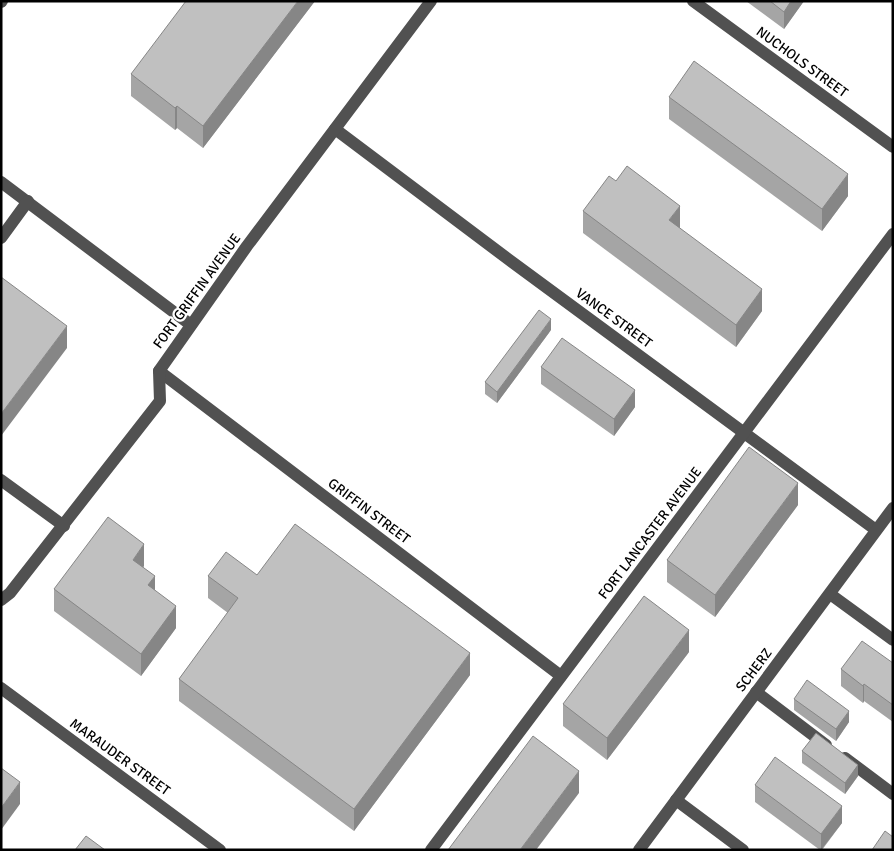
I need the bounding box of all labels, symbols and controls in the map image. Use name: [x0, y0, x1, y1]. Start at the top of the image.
street label: NUCHOLS STREET: [753, 23, 851, 101]
street label: FORT GRIFFIN AVENUE: [150, 230, 245, 352]
street label: VANCE STREET: [572, 285, 656, 351]
street label: FORT LANCASTER AVENUE: [595, 463, 705, 603]
street label: GRIFFIN STREET: [325, 475, 413, 547]
street label: SCHERZ: [732, 645, 776, 695]
street label: MARAUDER STREET: [67, 715, 174, 799]

